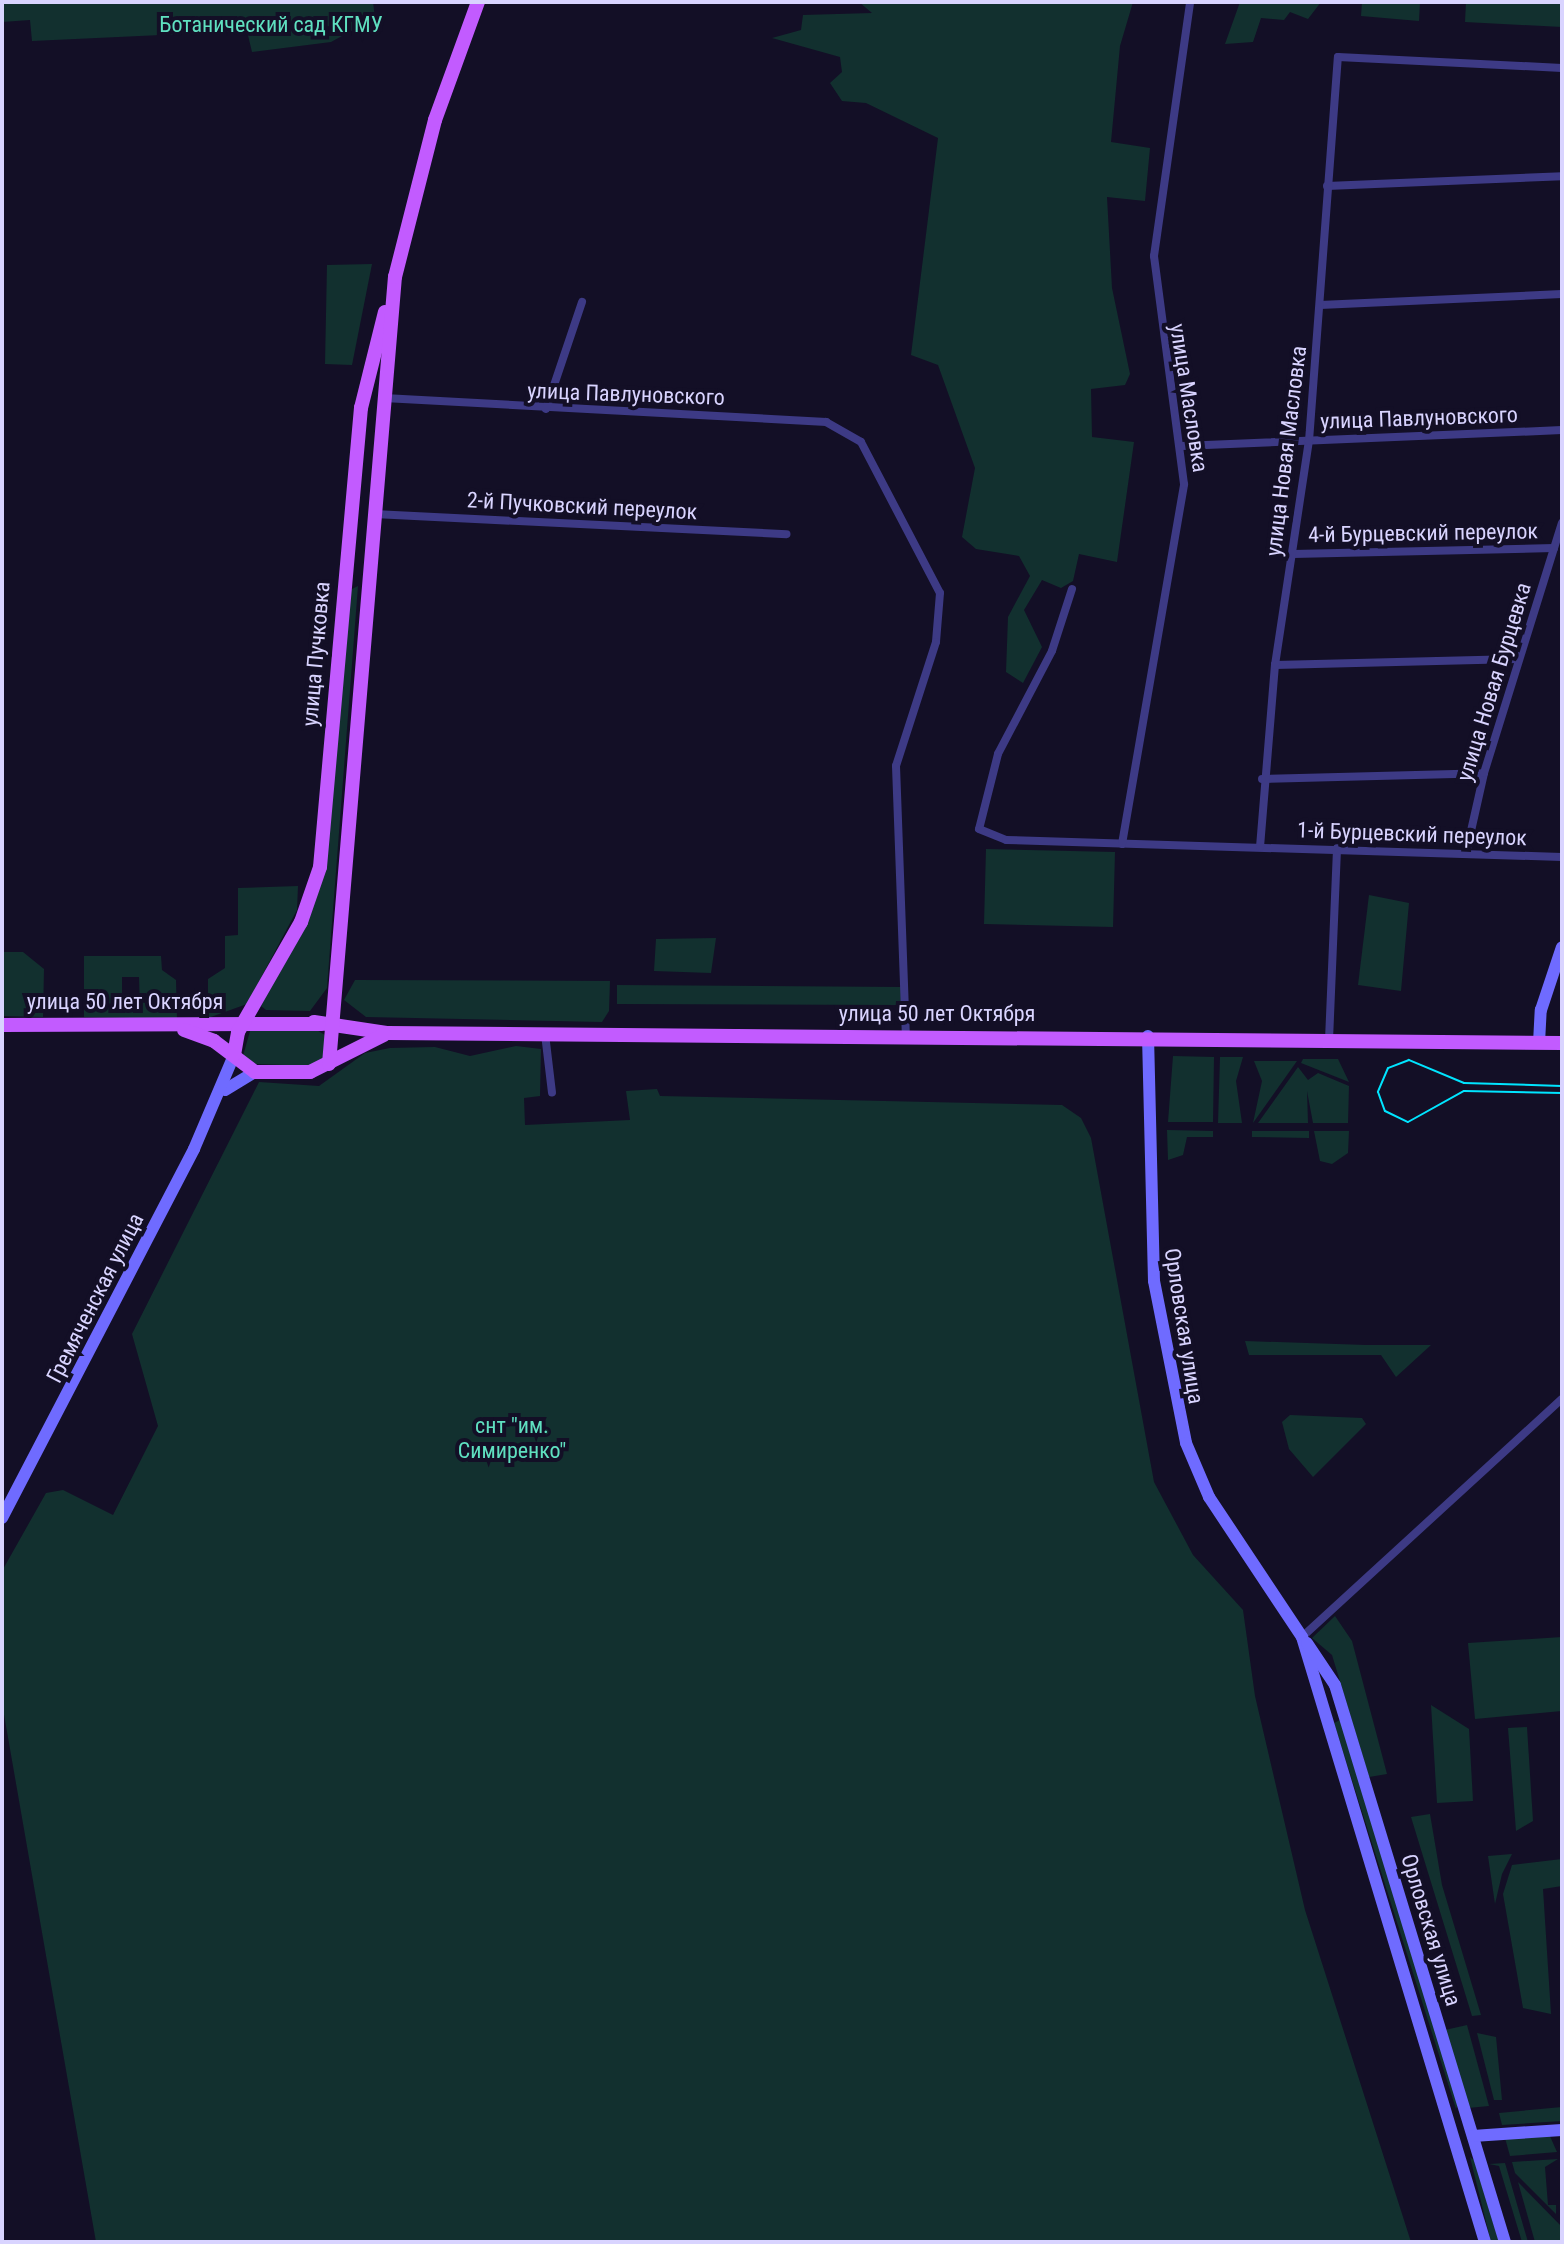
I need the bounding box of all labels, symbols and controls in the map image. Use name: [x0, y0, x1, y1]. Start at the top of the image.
park label: Ботанический сад КГМУ: [159, 12, 383, 38]
street label: улица Масловка: [1164, 322, 1214, 474]
street label: улица Новая Масловка: [1260, 344, 1312, 558]
street label: улица Павлуновского: [527, 377, 725, 411]
street label: улица Павлуновского: [1320, 401, 1518, 435]
street label: 2-й Пучковский переулок: [466, 487, 698, 525]
street label: 4-й Бурцевский переулок: [1308, 518, 1538, 548]
street label: улица Новая Бурцевка: [1451, 579, 1537, 785]
street label: улица Пучковка: [297, 581, 335, 727]
street label: 1-й Бурцевский переулок: [1297, 817, 1527, 851]
street label: улица 50 лет Октября: [27, 989, 223, 1015]
street label: улица 50 лет Октября: [839, 1001, 1035, 1027]
street label: Гремяченская улица: [41, 1209, 149, 1387]
street label: Орловская улица: [1159, 1246, 1209, 1406]
park label: снт "им. Симиренко": [458, 1412, 566, 1464]
street label: Орловская улица: [1395, 1851, 1467, 2009]

